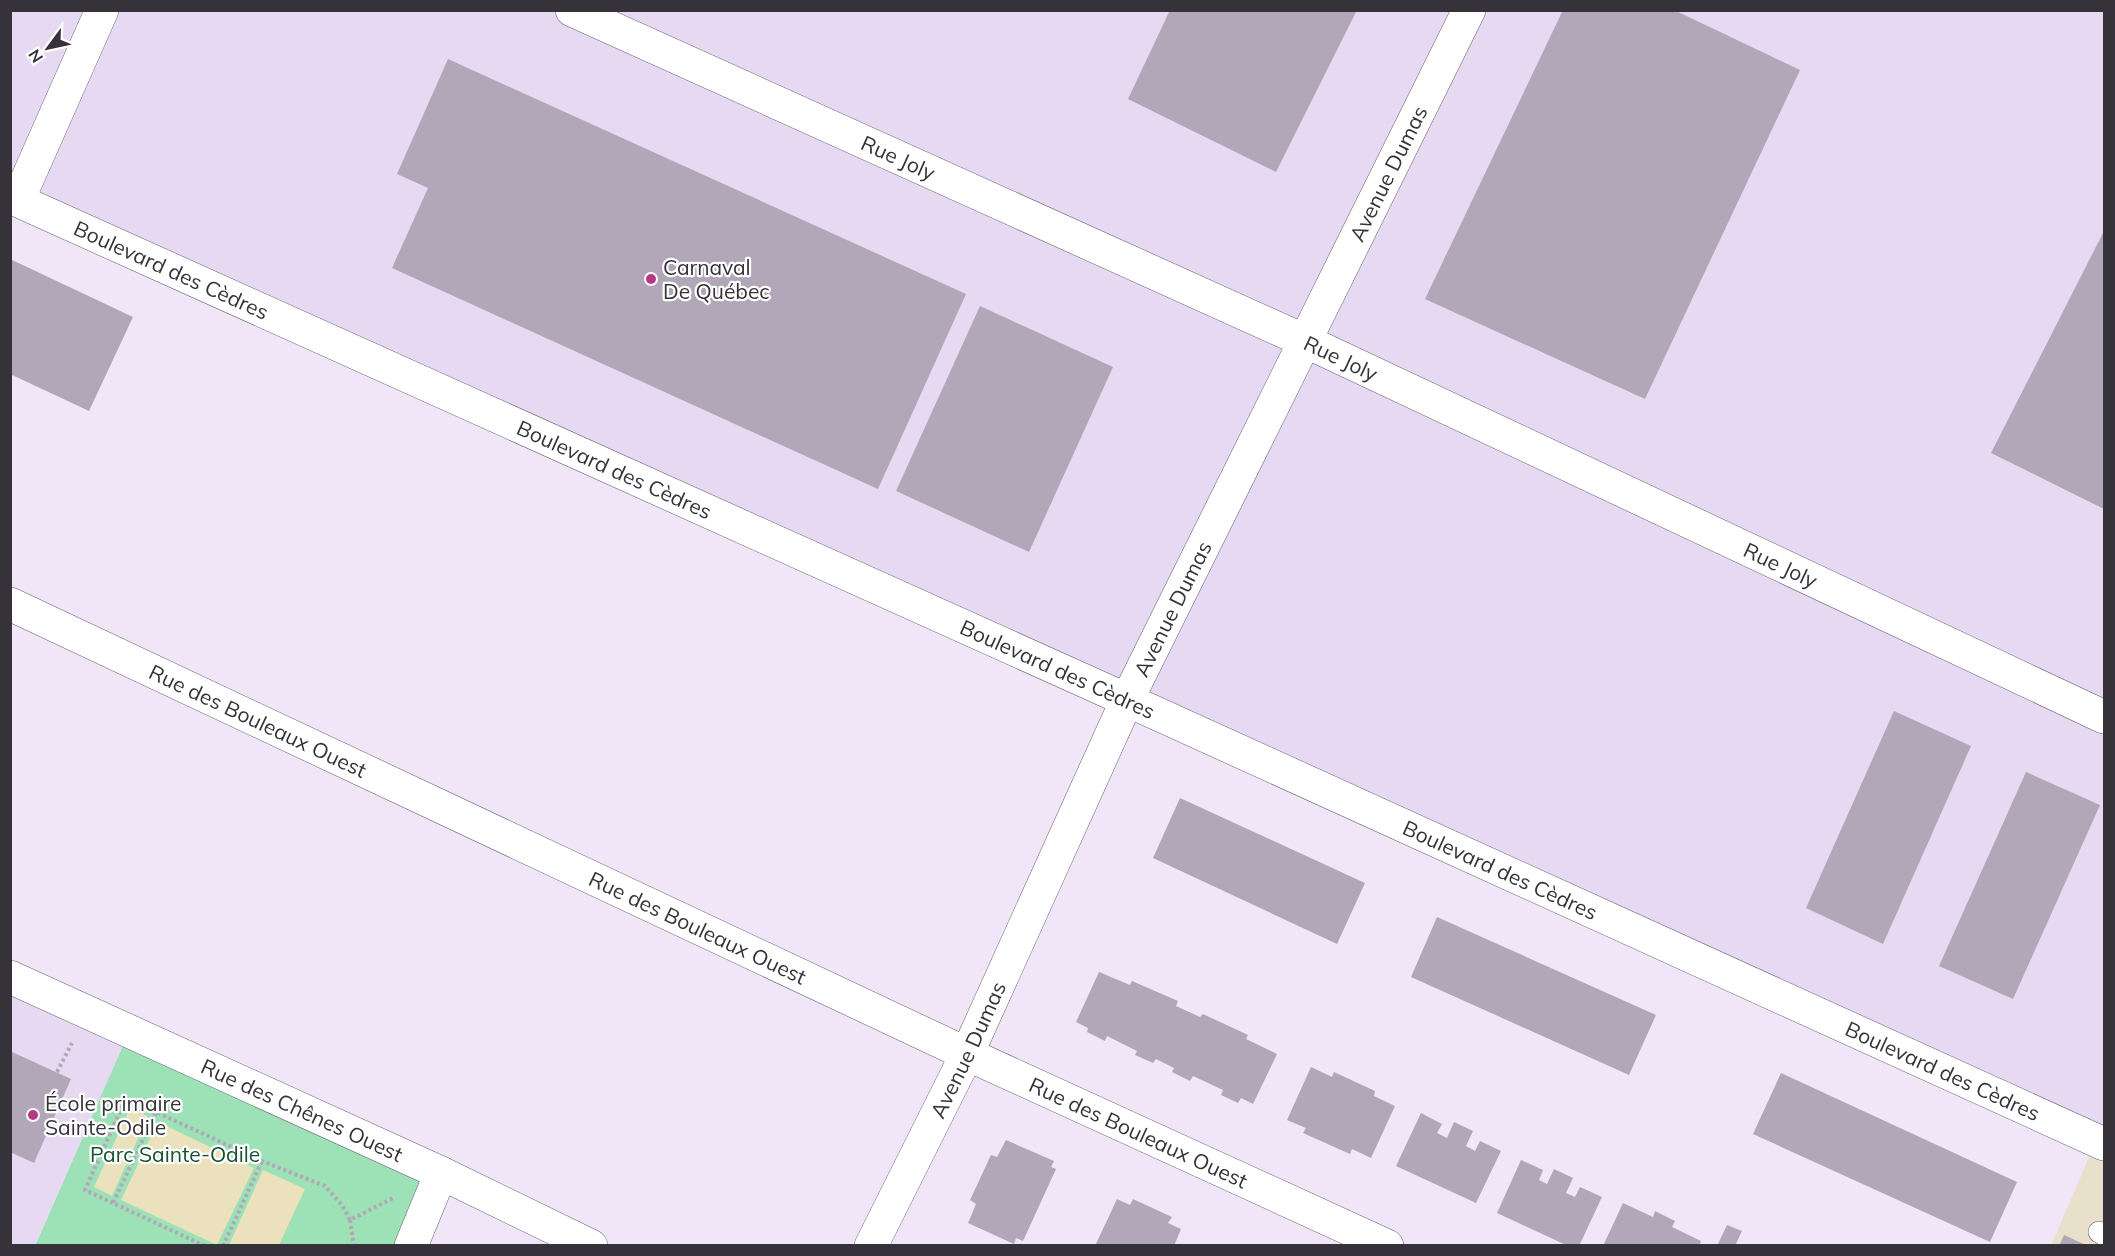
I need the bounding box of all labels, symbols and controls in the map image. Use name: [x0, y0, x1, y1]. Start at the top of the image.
north arrow: [18, 18, 78, 78]
text: N: [24, 46, 47, 67]
street label: Avenue Dumas: [1344, 101, 1433, 245]
street label: Rue Joly: [857, 129, 939, 185]
street label: Boulevard des Cèdres: [70, 215, 273, 325]
place label: Carnaval De Québec: [663, 254, 770, 304]
marker: Carnaval De Québec: [644, 272, 658, 286]
street label: Rue Joly: [1300, 329, 1382, 386]
street label: Boulevard des Cèdres: [513, 414, 716, 524]
street label: Rue Joly: [1740, 536, 1822, 593]
street label: Avenue Dumas: [1128, 537, 1217, 681]
street label: Boulevard des Cèdres: [956, 614, 1159, 724]
street label: Rue des Bouleaux Ouest: [145, 658, 371, 783]
street label: Boulevard des Cèdres: [1399, 814, 1602, 925]
street label: Rue des Bouleaux Ouest: [585, 865, 811, 990]
street label: Avenue Dumas: [924, 977, 1011, 1122]
street label: Boulevard des Cèdres: [1841, 1015, 2044, 1126]
street label: Rue des Chênes Ouest: [197, 1053, 407, 1167]
street label: Rue des Bouleaux Ouest: [1025, 1071, 1252, 1194]
place label: École primaire Sainte-Odile: [45, 1090, 182, 1140]
marker: École primaire Sainte-Odile: [26, 1108, 40, 1122]
park label: Parc Sainte-Odile: [90, 1141, 260, 1167]

